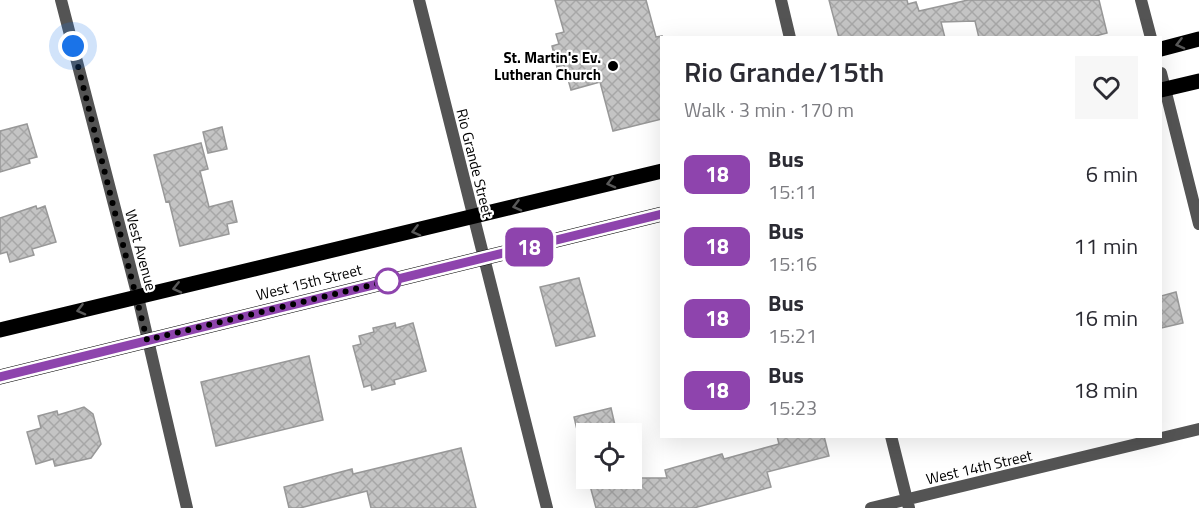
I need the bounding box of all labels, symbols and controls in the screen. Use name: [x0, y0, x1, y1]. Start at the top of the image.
your location: [58, 31, 88, 61]
one-way arrow: [1175, 37, 1185, 50]
place label: St. Martin's Ev. Lutheran Church: [494, 46, 601, 86]
text: Rio Grande/15th: [684, 50, 884, 93]
button: heart: [1075, 56, 1138, 119]
marker: St. Martin's Ev. Lutheran Church: [606, 59, 620, 73]
text: Walk · 3 min · 170 m: [684, 94, 854, 125]
street label: Rio Grande Street: [450, 106, 500, 220]
text: Bus: [768, 142, 804, 176]
text: 6 min: [1086, 157, 1138, 191]
text: 18: [705, 158, 729, 190]
one-way arrow: [607, 175, 617, 188]
text: 15:11: [768, 176, 817, 207]
one-way arrow: [512, 198, 522, 211]
street label: West Avenue: [119, 207, 163, 293]
text: Bus: [768, 214, 804, 248]
one-way arrow: [412, 223, 422, 236]
line badge: 18: [502, 228, 556, 266]
text: 11 min: [1073, 229, 1138, 263]
text: 18: [705, 230, 729, 262]
text: 18: [517, 231, 541, 263]
text: 15:16: [768, 248, 817, 279]
street label: West 15th Street: [254, 258, 365, 306]
unlabelled marker: [375, 268, 401, 294]
one-way arrow: [172, 281, 182, 294]
text: Bus: [768, 286, 804, 320]
text: 16 min: [1073, 301, 1138, 335]
text: 18: [705, 302, 729, 334]
one-way arrow: [76, 303, 86, 316]
text: 15:21: [768, 320, 817, 351]
text: Bus: [768, 358, 804, 392]
text: 18 min: [1073, 373, 1138, 407]
text: 18: [705, 374, 729, 406]
text: 15:23: [768, 392, 817, 423]
map controls: [576, 423, 642, 489]
button: locate: [576, 423, 642, 489]
street label: West 14th Street: [924, 443, 1035, 490]

